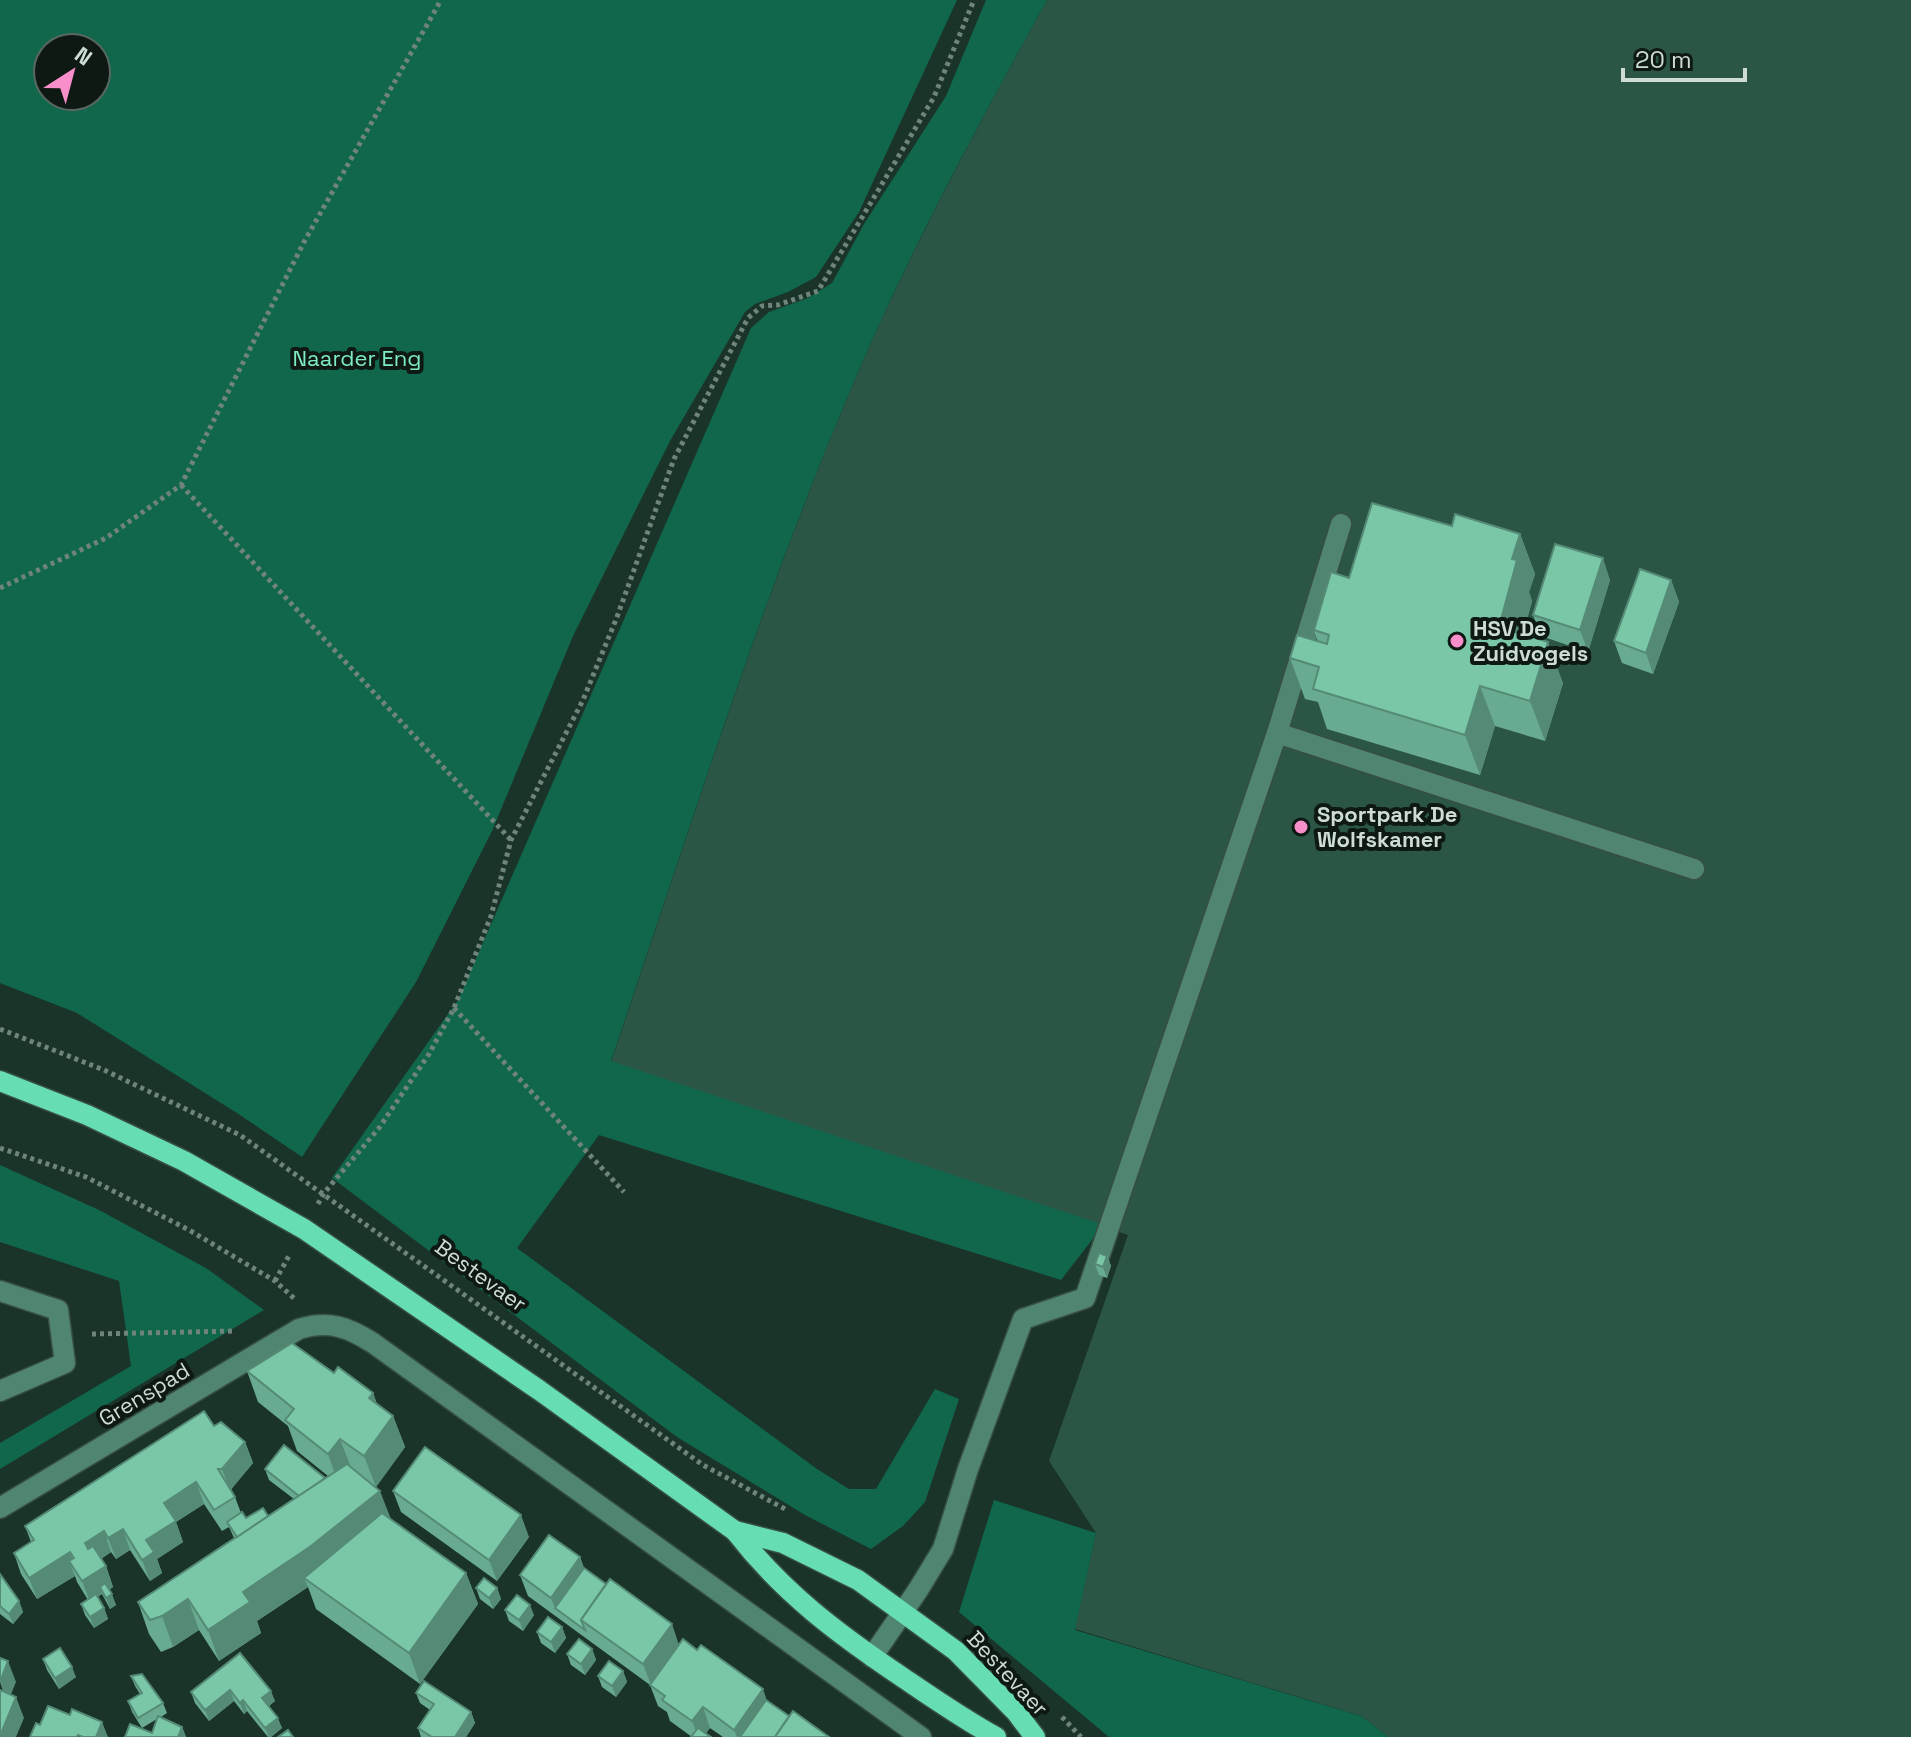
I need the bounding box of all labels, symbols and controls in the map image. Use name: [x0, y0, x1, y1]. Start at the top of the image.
north arrow: [32, 32, 112, 112]
scale bar: [1623, 32, 1745, 82]
text: N: [70, 40, 98, 71]
text: 20 m: [1635, 44, 1692, 75]
park label: Naarder Eng: [293, 344, 421, 372]
place label: HSV De Zuidvogels: [1473, 614, 1588, 667]
marker: HSV De Zuidvogels: [1448, 632, 1466, 650]
place label: Sportpark De Wolfskamer: [1317, 800, 1457, 853]
marker: Sportpark De Wolfskamer: [1292, 818, 1310, 836]
street label: Bestevaer: [430, 1232, 532, 1318]
street label: Grenspad: [93, 1356, 195, 1432]
street label: Bestevaer: [961, 1625, 1055, 1721]

